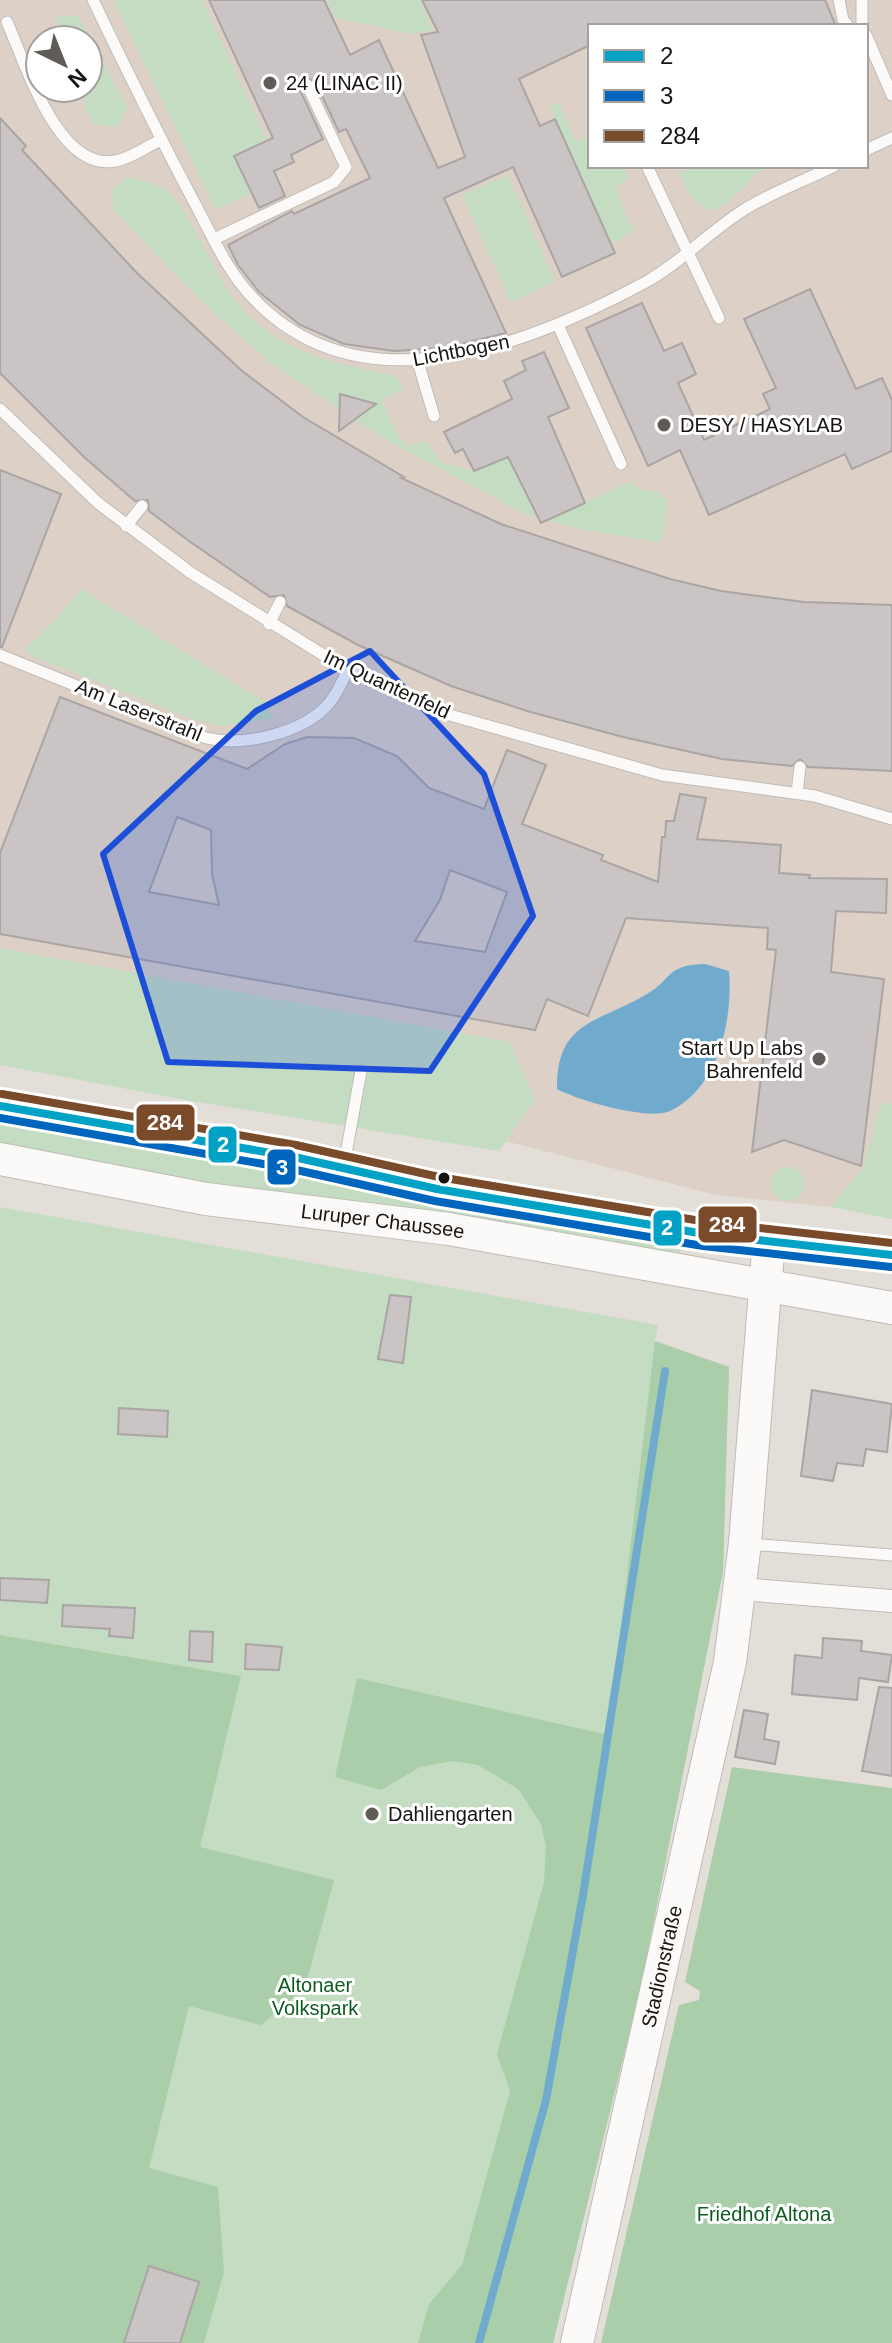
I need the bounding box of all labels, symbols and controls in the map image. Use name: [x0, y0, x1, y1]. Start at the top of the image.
north arrow: [24, 24, 104, 104]
legend: [588, 24, 868, 168]
text: 2: [660, 42, 673, 69]
text: N: [63, 64, 92, 93]
place label: 24 (LINAC II): [286, 72, 403, 94]
marker: 24 (LINAC II): [261, 74, 279, 92]
text: 3: [660, 82, 673, 109]
text: 284: [660, 122, 700, 149]
street label: Lichtbogen: [411, 330, 511, 370]
place label: DESY / HASYLAB: [680, 414, 843, 436]
marker: DESY / HASYLAB: [655, 416, 673, 434]
street label: Im Quantenfeld: [320, 645, 454, 723]
street label: Am Laserstrahl: [73, 675, 205, 745]
place label: Start Up Labs Bahrenfeld: [681, 1037, 803, 1082]
marker: Start Up Labs Bahrenfeld: [810, 1050, 828, 1068]
line badge: 284: [135, 1103, 196, 1142]
text: 284: [147, 1110, 184, 1135]
line badge: 2: [207, 1125, 238, 1164]
text: 2: [217, 1132, 229, 1157]
line badge: 3: [266, 1148, 297, 1186]
text: 3: [276, 1155, 288, 1180]
unlabelled marker: [436, 1170, 452, 1186]
street label: Luruper Chaussee: [300, 1200, 466, 1243]
line badge: 284: [697, 1205, 758, 1244]
line badge: 2: [652, 1209, 683, 1247]
text: 284: [709, 1212, 746, 1237]
text: 2: [661, 1215, 673, 1240]
place label: Dahliengarten: [388, 1803, 513, 1825]
marker: Dahliengarten: [363, 1805, 381, 1823]
street label: Stadionstraße: [637, 1903, 686, 2030]
park label: Altonaer Volkspark: [272, 1974, 359, 2019]
park label: Friedhof Altona: [697, 2203, 832, 2225]

